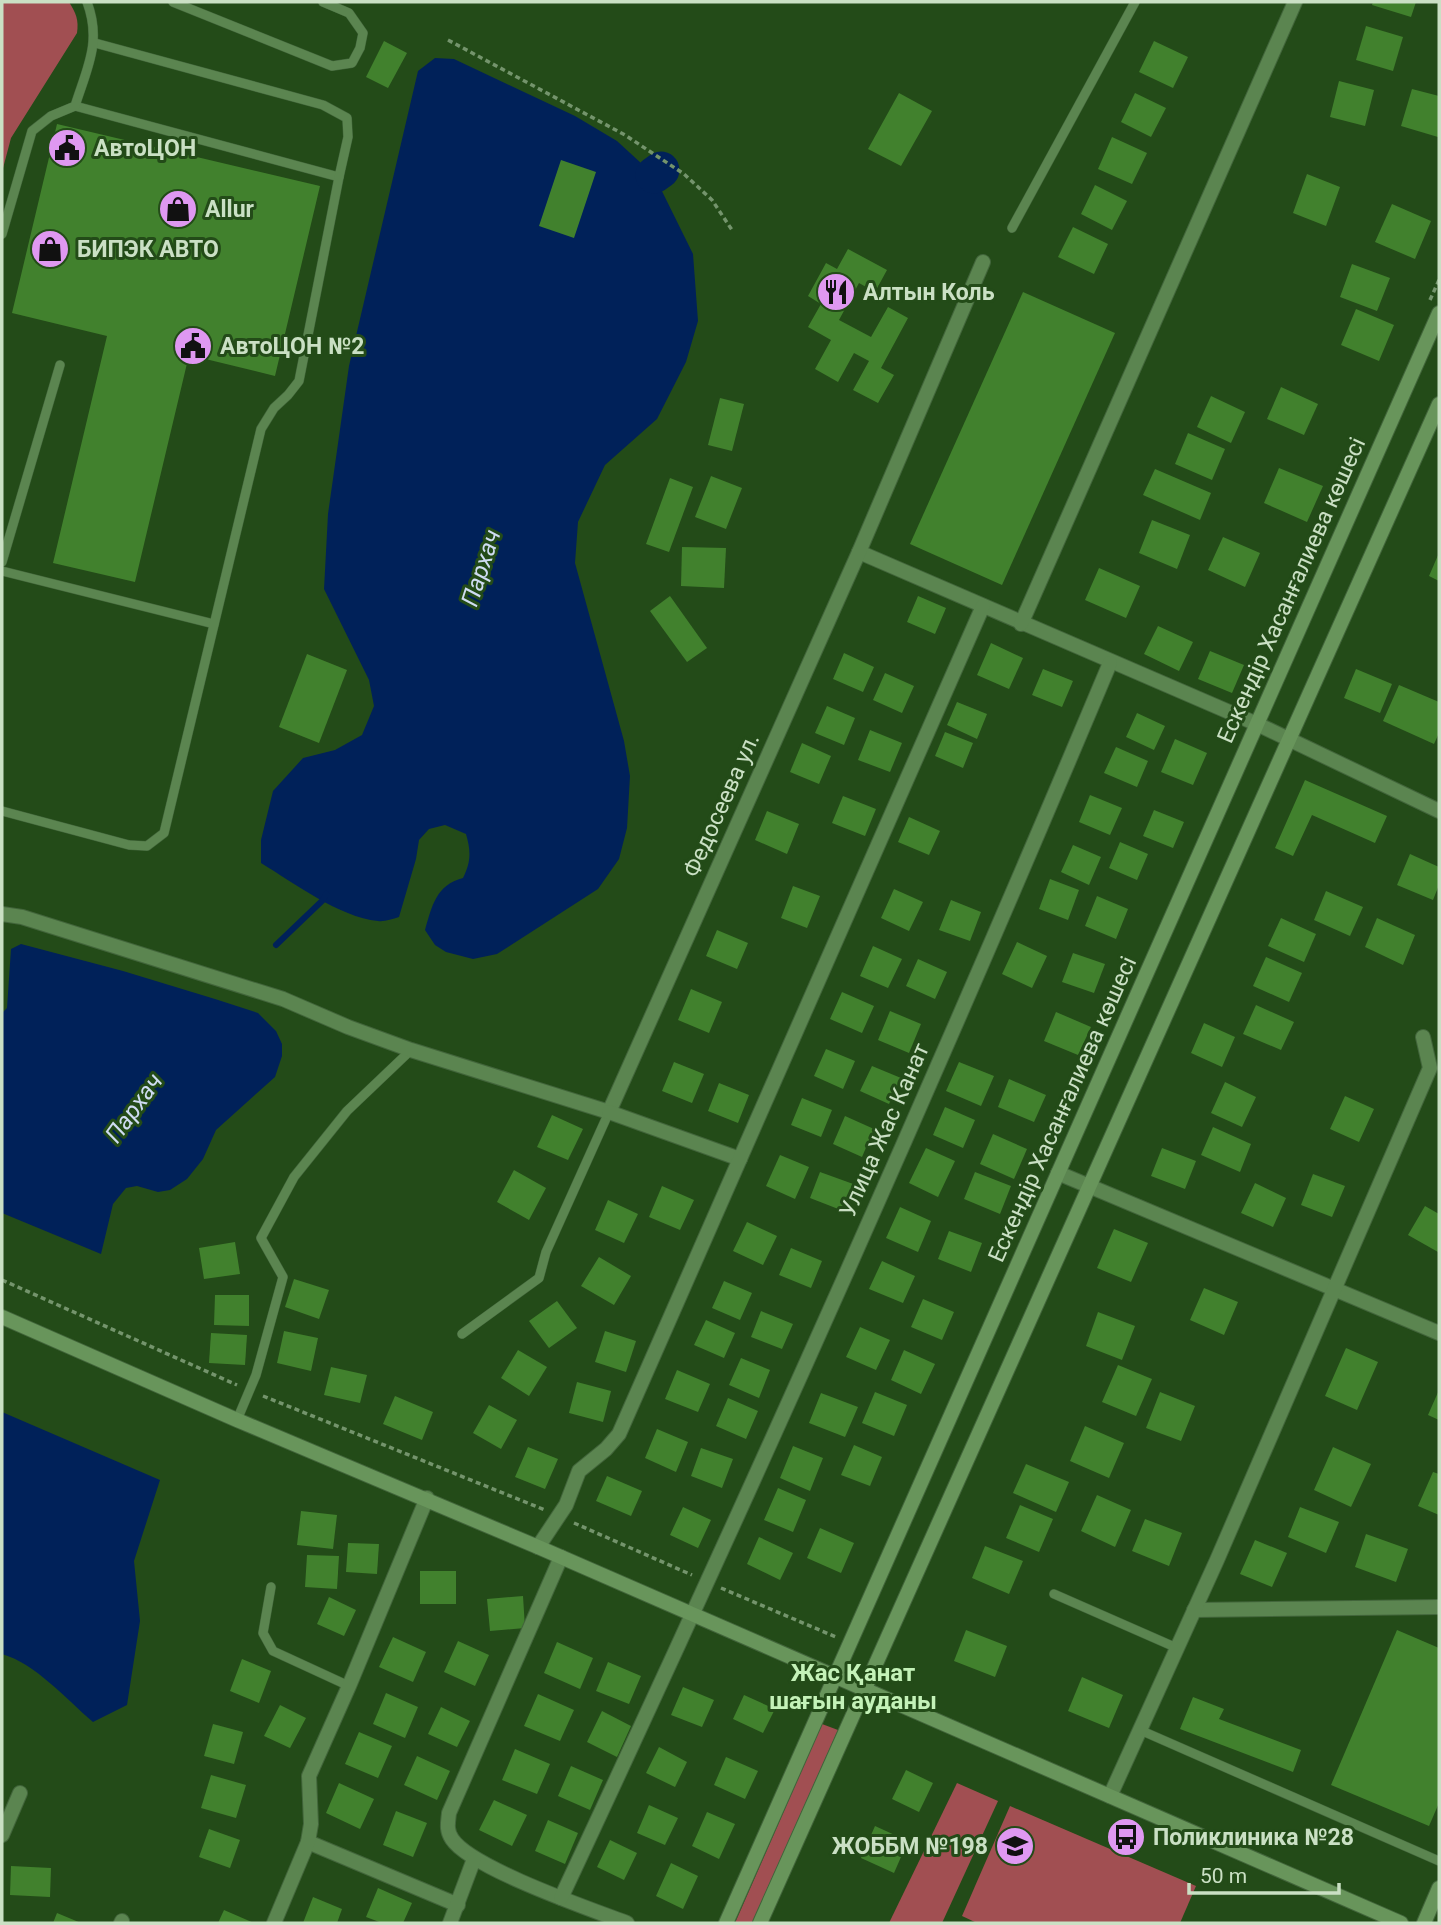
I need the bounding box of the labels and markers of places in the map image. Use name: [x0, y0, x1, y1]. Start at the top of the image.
public building icon: АвтоЦОН: [46, 127, 88, 169]
place label: АвтоЦОН: [94, 135, 196, 162]
shop icon: Allur: [157, 188, 199, 230]
place label: Allur: [205, 196, 255, 223]
shop icon: БИПЭК АВТО: [29, 228, 71, 270]
place label: БИПЭК АВТО: [77, 236, 219, 263]
restaurant icon: Алтын Коль: [815, 271, 857, 313]
place label: Алтын Коль: [863, 279, 995, 306]
public building icon: АвтоЦОН №2: [172, 325, 214, 367]
place label: АвтоЦОН №2: [220, 333, 364, 360]
bus stop icon: Поликлиника №28: [1105, 1816, 1147, 1858]
place label: Поликлиника №28: [1153, 1824, 1354, 1851]
school or university icon: ЖОББМ №198: [994, 1825, 1036, 1867]
place label: ЖОББМ №198: [832, 1833, 988, 1860]

